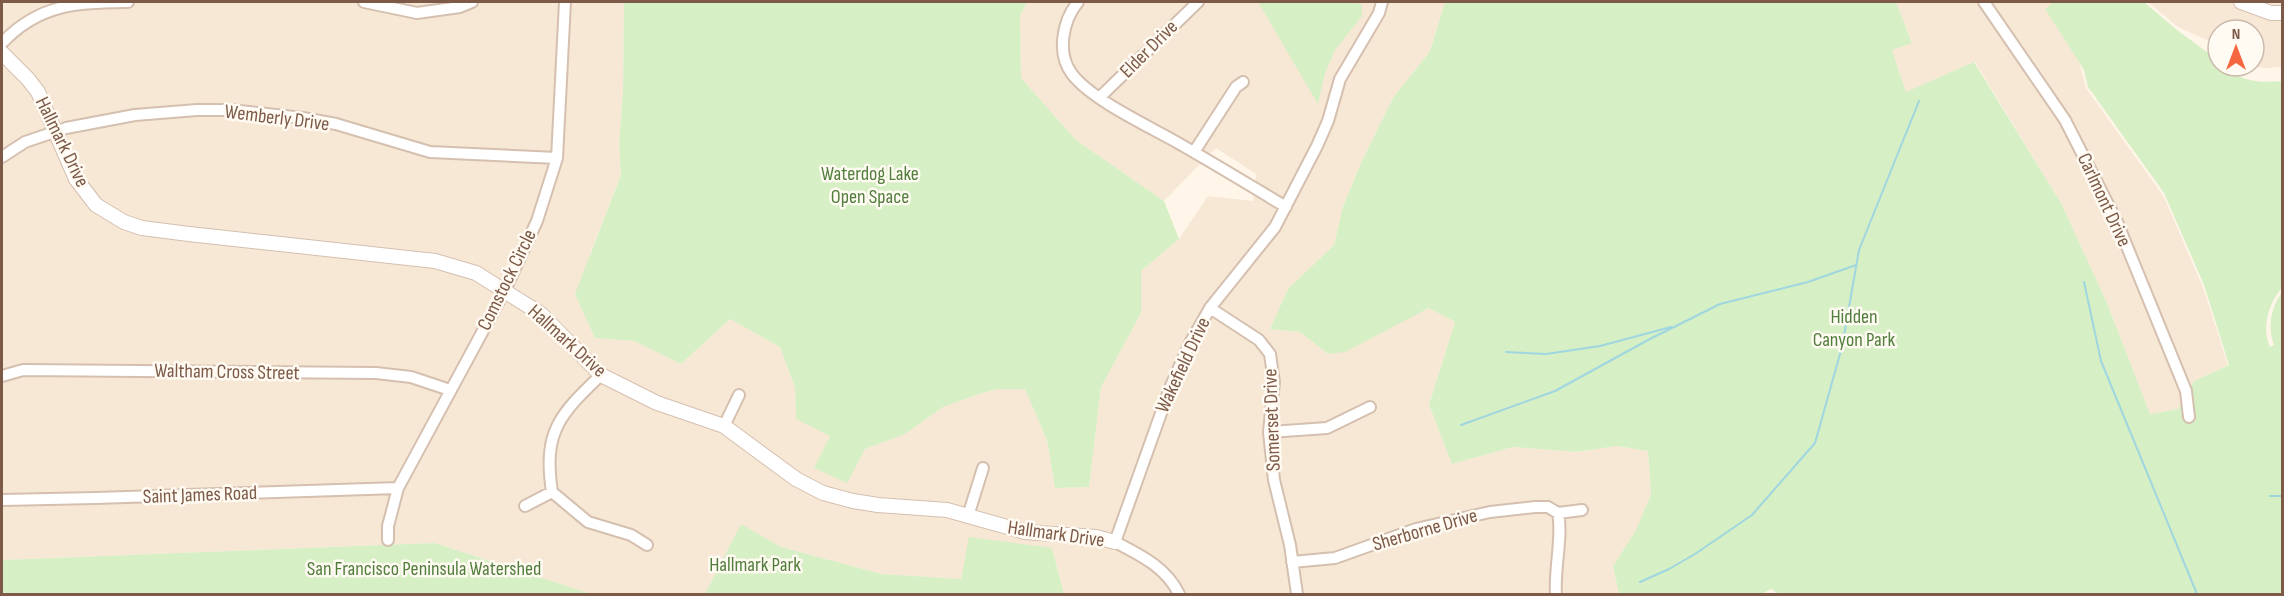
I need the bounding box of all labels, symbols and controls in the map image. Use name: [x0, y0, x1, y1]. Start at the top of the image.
street label: Elder Drive: [1115, 15, 1183, 83]
north arrow: [2206, 18, 2266, 78]
text: N: [2232, 25, 2240, 44]
street label: Hallmark Drive: [30, 93, 94, 191]
street label: Wemberly Drive: [223, 100, 331, 136]
street label: Carlmont Drive: [2072, 149, 2136, 251]
park label: Waterdog Lake Open Space: [821, 162, 919, 209]
street label: Comstock Circle: [472, 226, 542, 334]
street label: Hallmark Drive: [523, 300, 611, 382]
park label: Hidden Canyon Park: [1813, 305, 1896, 352]
street label: Wakefield Drive: [1150, 313, 1216, 417]
street label: Waltham Cross Street: [154, 359, 300, 385]
street label: Somerset Drive: [1258, 368, 1286, 472]
street label: Saint James Road: [142, 481, 258, 509]
street label: Sherborne Drive: [1370, 504, 1480, 556]
street label: Hallmark Drive: [1006, 515, 1106, 553]
park label: Hallmark Park: [709, 553, 801, 577]
park label: San Francisco Peninsula Watershed: [307, 557, 541, 581]

